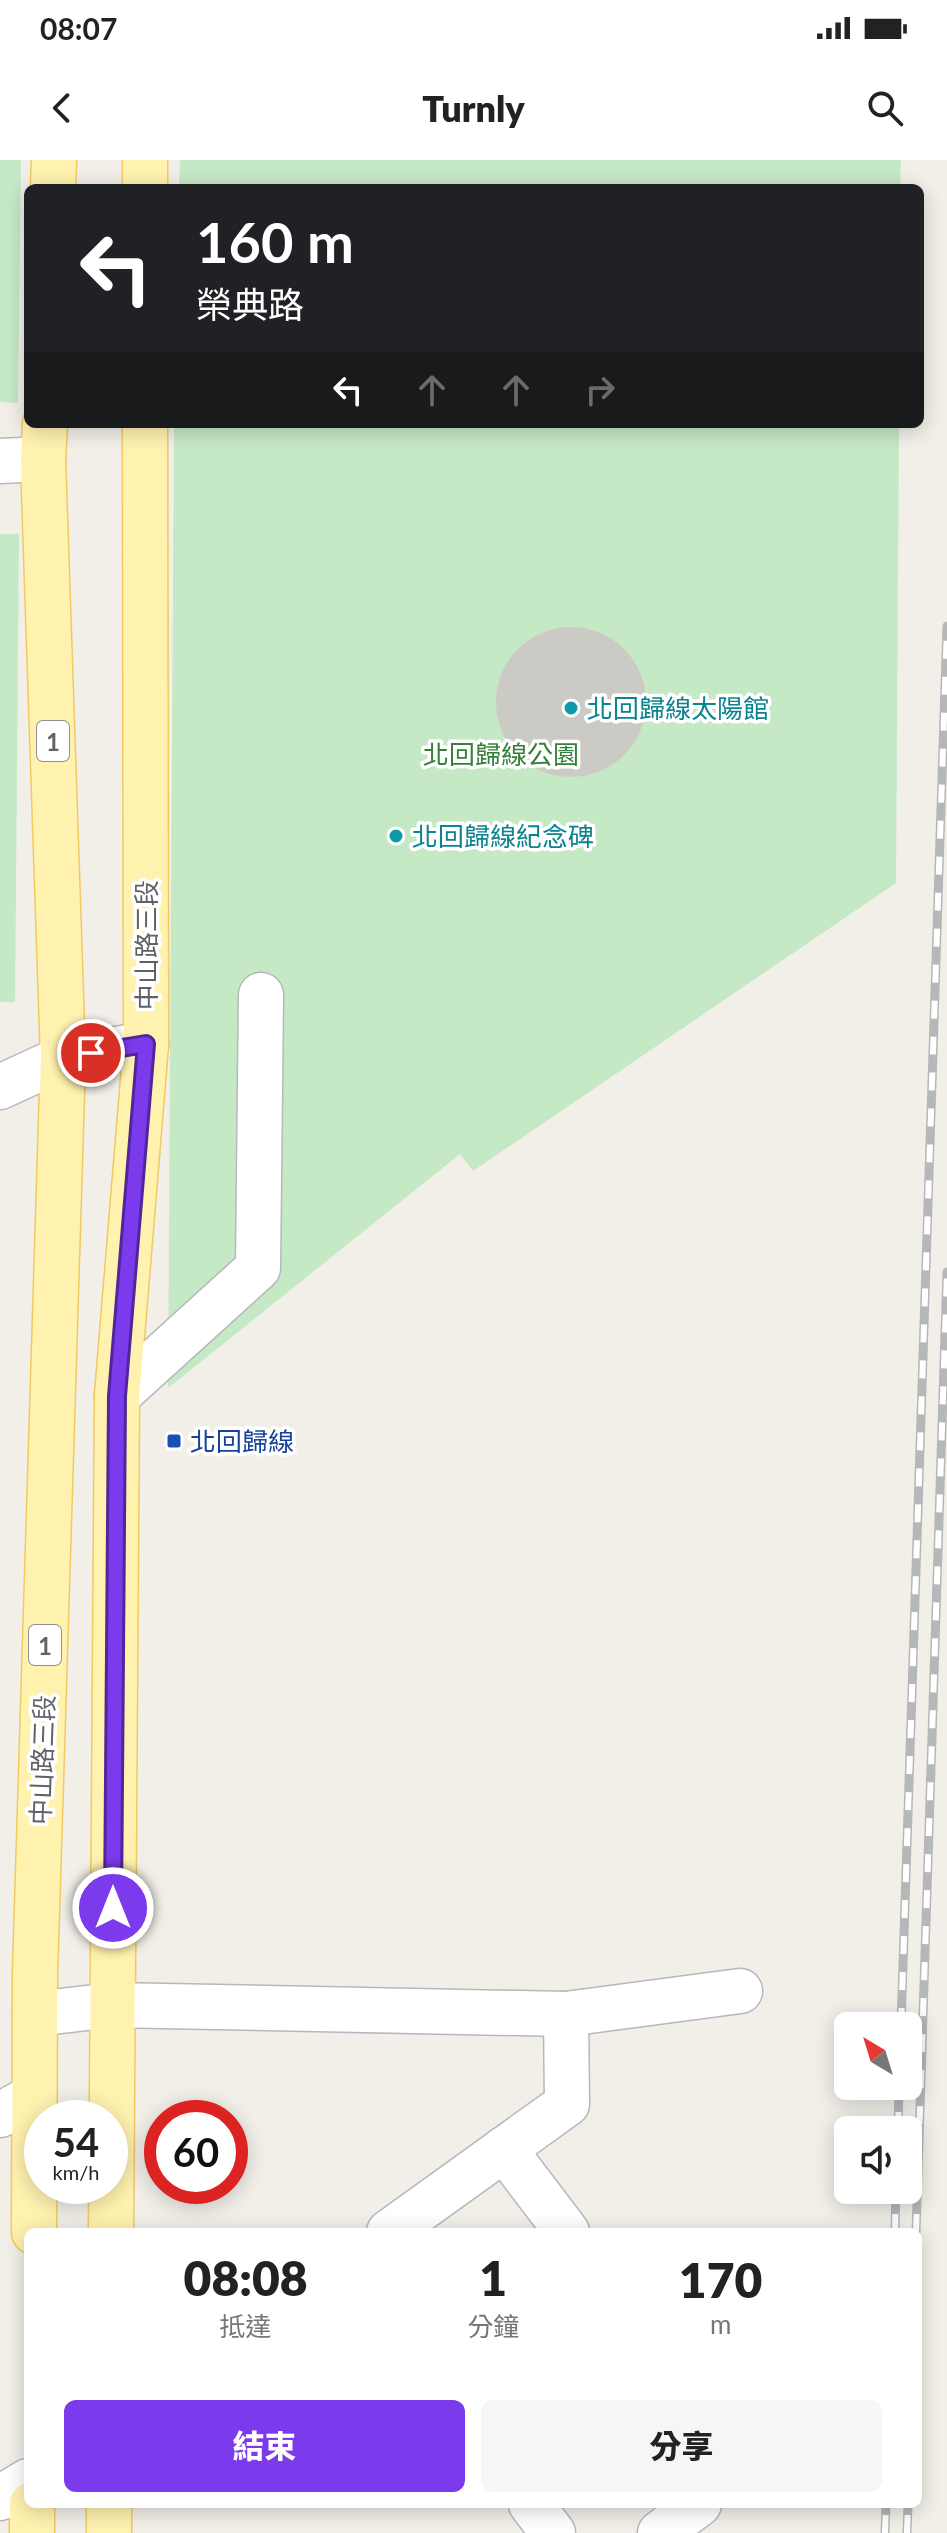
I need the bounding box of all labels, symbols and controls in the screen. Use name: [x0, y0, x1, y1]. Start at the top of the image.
text: 08:07: [40, 10, 117, 46]
icon: back: [40, 86, 84, 130]
text: Turnly: [422, 86, 525, 130]
icon: search: [863, 86, 907, 130]
text: 160 m: [196, 208, 354, 275]
icon: left: [64, 216, 168, 320]
text: 榮典路: [196, 282, 304, 326]
icon: left: [326, 368, 370, 412]
icon: ahead: [410, 368, 454, 412]
icon: ahead: [494, 368, 538, 412]
icon: right: [578, 368, 622, 412]
place label: 北回歸線太陽館: [587, 692, 769, 724]
marker: 北回歸線太陽館: [562, 699, 580, 717]
road number: 1: [37, 721, 69, 761]
park label: 北回歸線公園: [423, 738, 579, 770]
place label: 北回歸線紀念碑: [412, 820, 594, 852]
marker: 北回歸線紀念碑: [387, 827, 405, 845]
street label: 中山路三段: [130, 880, 162, 1010]
pin: [57, 1019, 125, 1087]
icon: arrive: [69, 1031, 113, 1075]
place label: 北回歸線: [190, 1425, 294, 1457]
marker: 北回歸線: [165, 1432, 183, 1450]
road number: 1: [29, 1625, 61, 1665]
street label: 中山路三段: [24, 1694, 60, 1826]
position arrow: [71, 1866, 155, 1950]
north arrow: [834, 2012, 922, 2100]
map controls: [834, 2012, 922, 2204]
speed limit sign: 60: [144, 2100, 248, 2204]
button: sound: [834, 2116, 922, 2204]
text: 54: [53, 2118, 99, 2166]
text: km/h: [53, 2160, 99, 2184]
text: 08:08: [184, 2249, 308, 2306]
text: 1: [479, 2249, 507, 2306]
text: 170: [679, 2251, 762, 2308]
text: m: [710, 2308, 731, 2340]
text: 抵達: [220, 2310, 272, 2342]
text: 分鐘: [467, 2310, 519, 2342]
button: 結束: [64, 2400, 465, 2492]
button: 分享: [481, 2400, 882, 2492]

